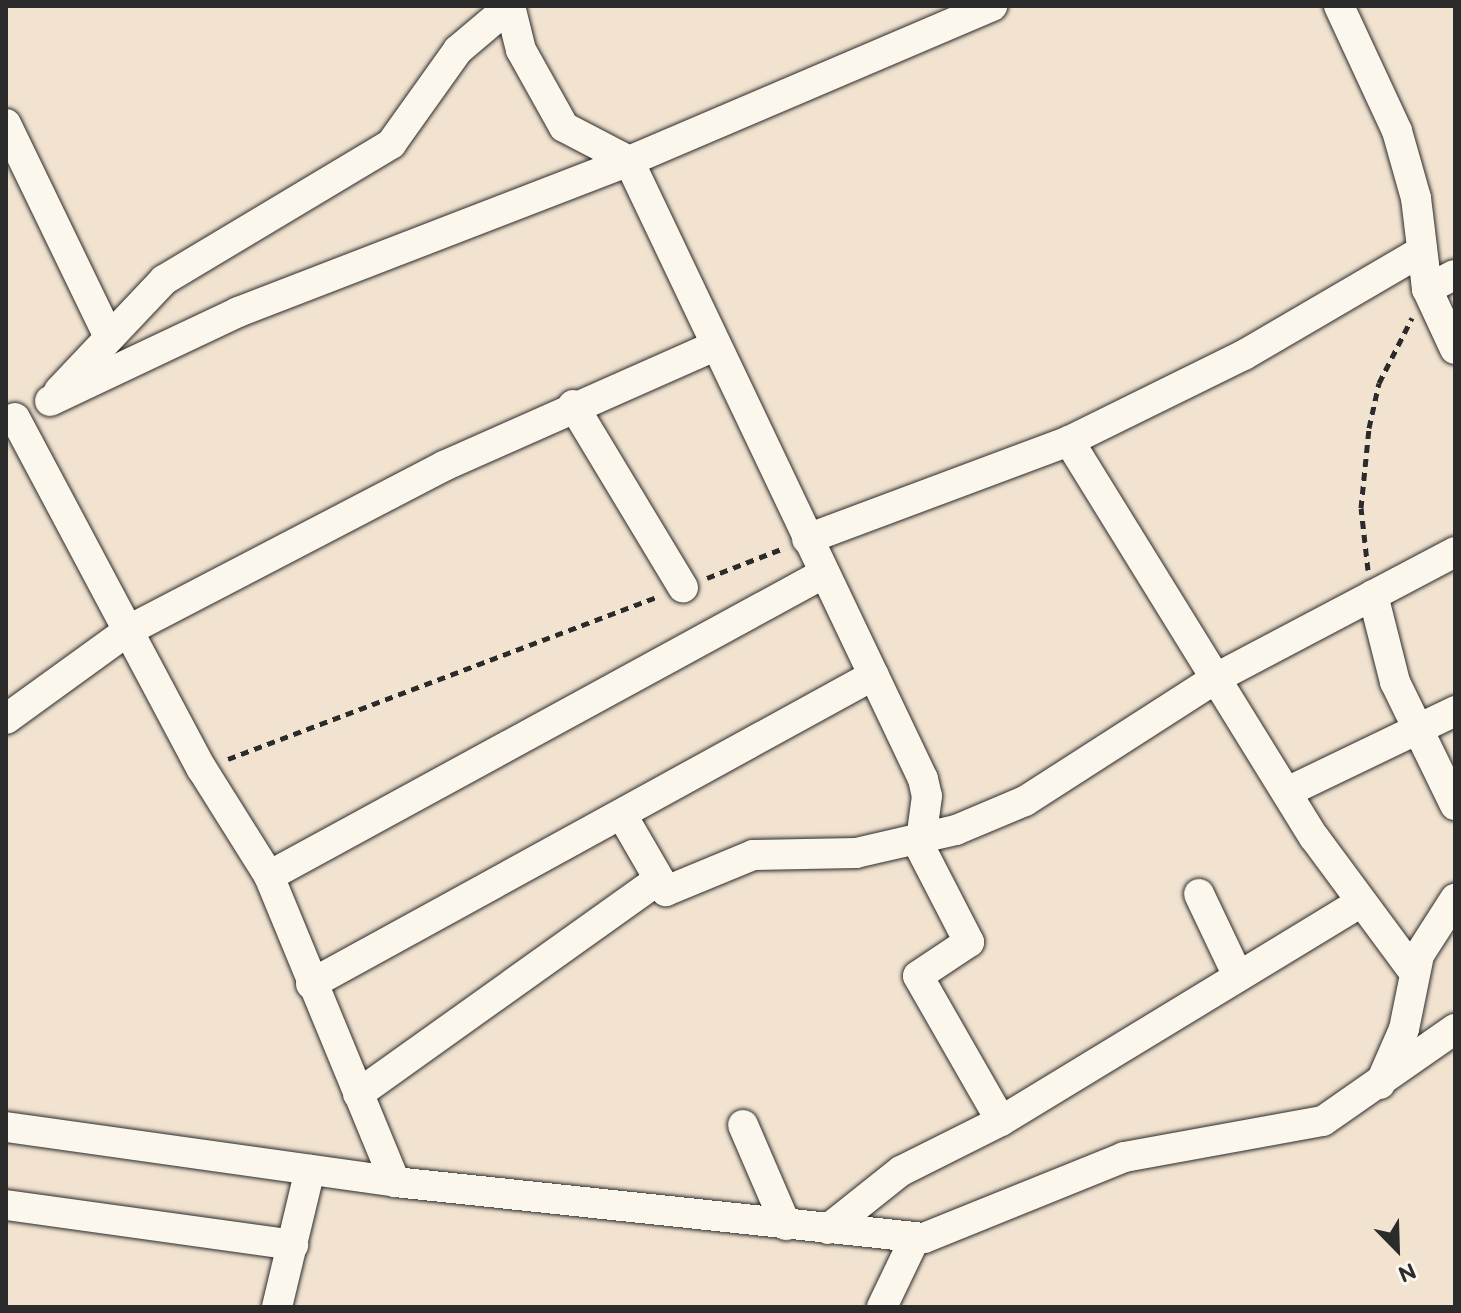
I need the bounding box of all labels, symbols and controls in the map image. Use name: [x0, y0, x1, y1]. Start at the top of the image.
north arrow: [1357, 1209, 1437, 1289]
text: N: [1394, 1256, 1419, 1287]

